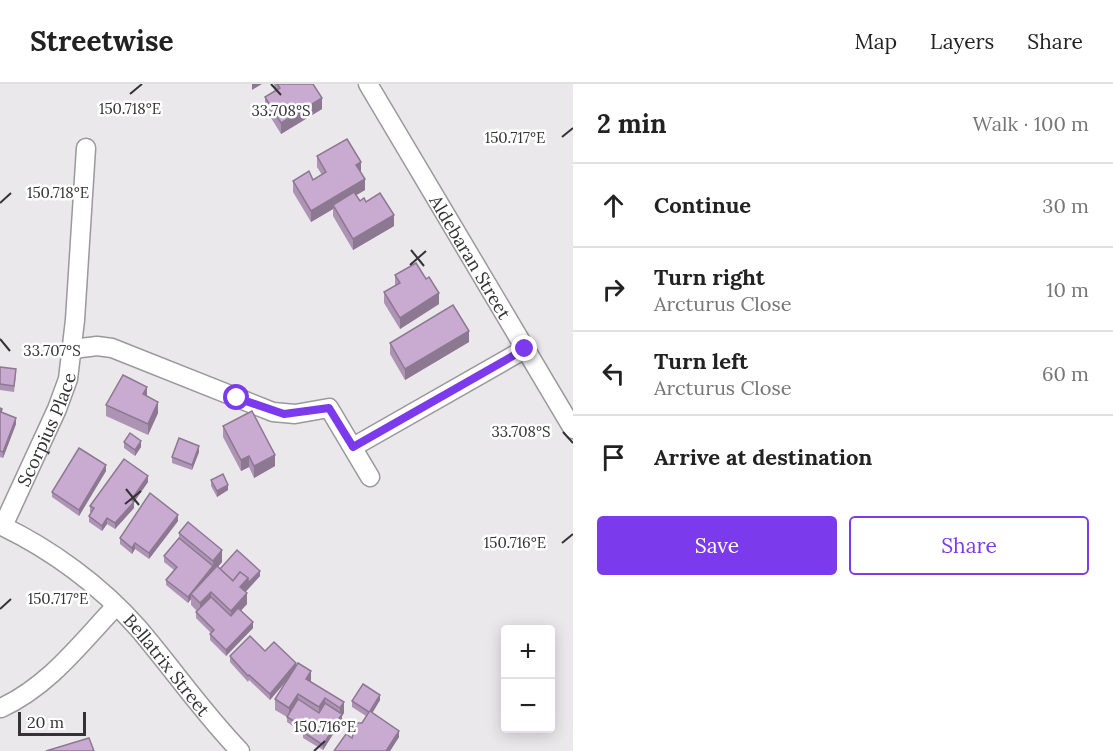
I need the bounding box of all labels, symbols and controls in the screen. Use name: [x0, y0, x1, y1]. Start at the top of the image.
text: Streetwise: [30, 23, 174, 59]
text: Map: [854, 28, 897, 55]
text: Layers: [930, 28, 994, 55]
text: Share: [1027, 28, 1083, 55]
text: 150.718°E: [99, 99, 161, 118]
text: 33.708°S: [251, 101, 311, 120]
text: 2 min: [597, 107, 667, 140]
text: Walk · 100 m: [973, 111, 1089, 136]
text: 150.717°E: [485, 128, 545, 147]
text: 150.718°E: [27, 183, 89, 202]
icon: ahead: [597, 189, 630, 222]
street label: Aldebaran Street: [424, 190, 516, 323]
text: Continue: [654, 191, 751, 219]
text: 30 m: [1042, 193, 1089, 218]
text: Turn right: [654, 263, 765, 291]
icon: right: [597, 273, 630, 306]
text: 10 m: [1046, 277, 1089, 302]
text: Arcturus Close: [654, 291, 792, 316]
route end: [511, 335, 537, 361]
text: 33.707°S: [23, 341, 81, 360]
text: Turn left: [654, 347, 748, 375]
icon: left: [597, 357, 630, 390]
text: 60 m: [1042, 361, 1089, 386]
street label: Scorpius Place: [11, 371, 80, 490]
text: Arcturus Close: [654, 375, 792, 400]
route start: [223, 384, 249, 410]
text: 33.708°S: [491, 422, 551, 441]
icon: arrive: [597, 441, 630, 474]
text: Arrive at destination: [654, 443, 872, 471]
button: Save: [597, 516, 837, 575]
button: Share: [849, 516, 1089, 575]
text: 150.716°E: [484, 533, 546, 552]
text: 150.717°E: [28, 589, 88, 608]
street label: Bellatrix Street: [119, 608, 215, 720]
map controls: [501, 625, 555, 733]
button: +: [501, 625, 555, 679]
button: −: [501, 679, 555, 733]
scale bar: [18, 709, 86, 736]
text: 20 m: [27, 712, 64, 732]
text: 150.716°E: [294, 717, 356, 736]

